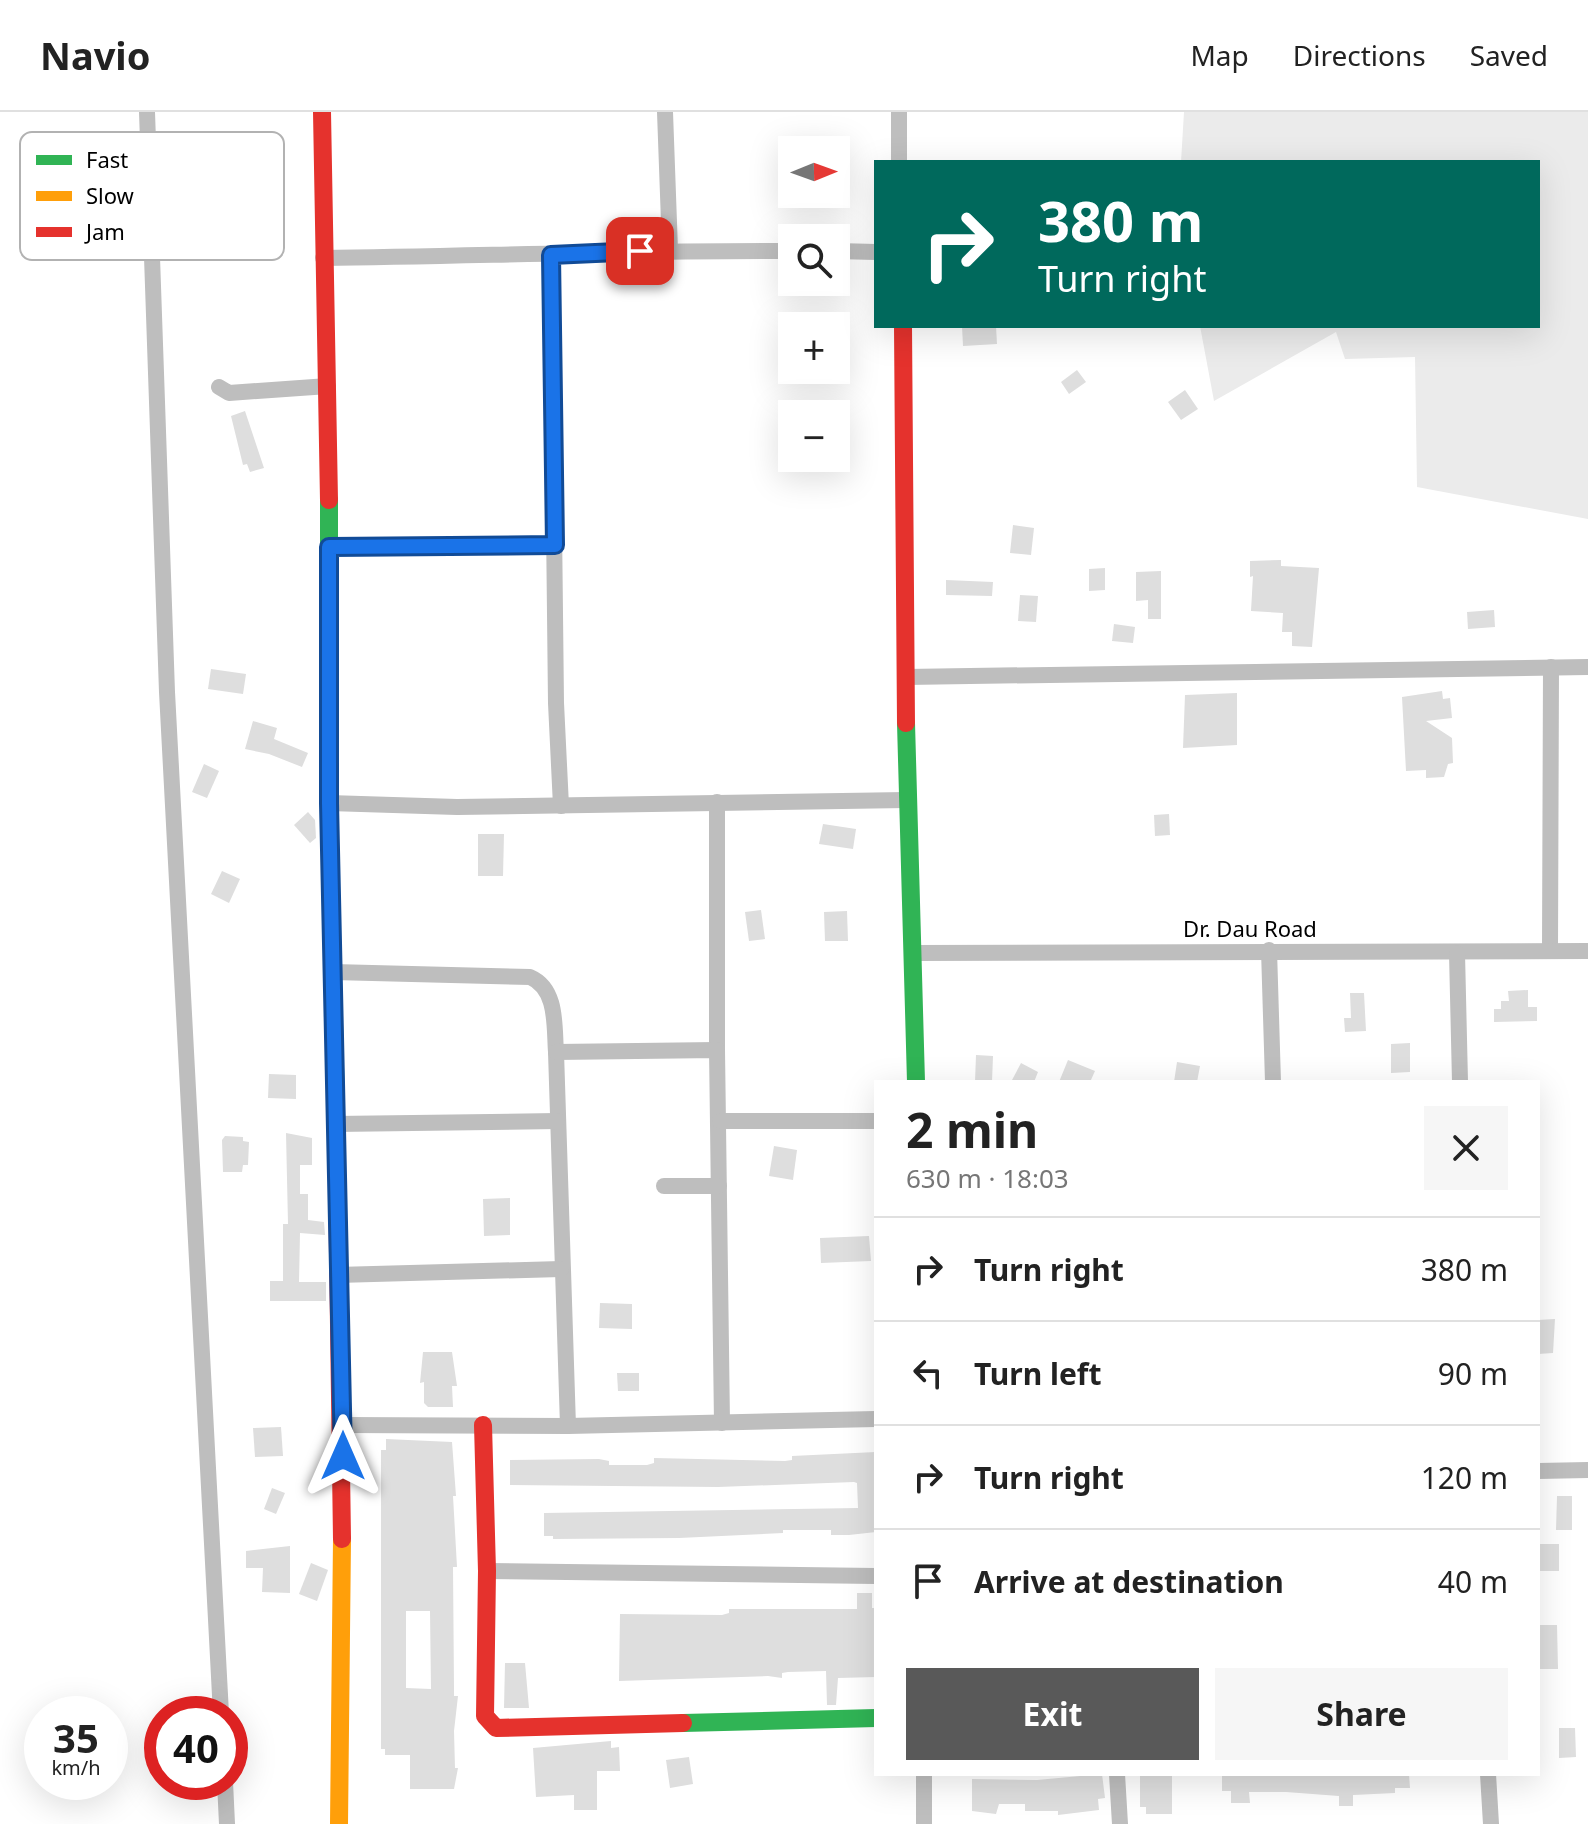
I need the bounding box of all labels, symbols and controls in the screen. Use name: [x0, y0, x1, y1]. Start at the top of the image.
text: Navio: [40, 29, 150, 81]
text: Map: [1190, 36, 1249, 74]
text: Directions: [1293, 36, 1426, 74]
text: Saved: [1470, 36, 1548, 74]
legend: [20, 132, 284, 260]
north arrow: [778, 136, 850, 208]
map controls: [778, 136, 850, 472]
text: Fast: [86, 144, 128, 174]
text: Slow: [86, 180, 135, 210]
text: 380 m: [1038, 182, 1203, 258]
icon: right: [906, 192, 1010, 296]
text: Jam: [84, 216, 125, 246]
pin: [606, 217, 674, 285]
button: search: [778, 224, 850, 296]
icon: arrive: [618, 229, 662, 273]
text: Turn right: [1038, 254, 1206, 303]
button: +: [778, 312, 850, 384]
button: −: [778, 400, 850, 472]
street label: Dr. Dau Road: [1183, 913, 1317, 943]
text: 2 min: [906, 1097, 1038, 1162]
button: close: [1424, 1106, 1508, 1190]
text: 630 m · 18:03: [906, 1160, 1069, 1196]
icon: right: [906, 1247, 950, 1291]
text: Turn right: [974, 1249, 1124, 1290]
text: 380 m: [1421, 1249, 1508, 1290]
icon: left: [906, 1351, 950, 1395]
text: Turn left: [974, 1353, 1102, 1394]
text: 90 m: [1438, 1353, 1508, 1394]
position arrow: [301, 1414, 385, 1498]
icon: right: [906, 1455, 950, 1499]
text: Turn right: [974, 1457, 1124, 1498]
text: 120 m: [1421, 1457, 1508, 1498]
icon: arrive: [906, 1559, 950, 1603]
text: Arrive at destination: [974, 1561, 1284, 1602]
text: 40 m: [1438, 1561, 1508, 1602]
button: Exit: [906, 1668, 1199, 1760]
button: Share: [1215, 1668, 1508, 1760]
speed limit sign: 40: [144, 1696, 248, 1800]
text: 35: [53, 1710, 99, 1765]
text: km/h: [51, 1754, 101, 1781]

